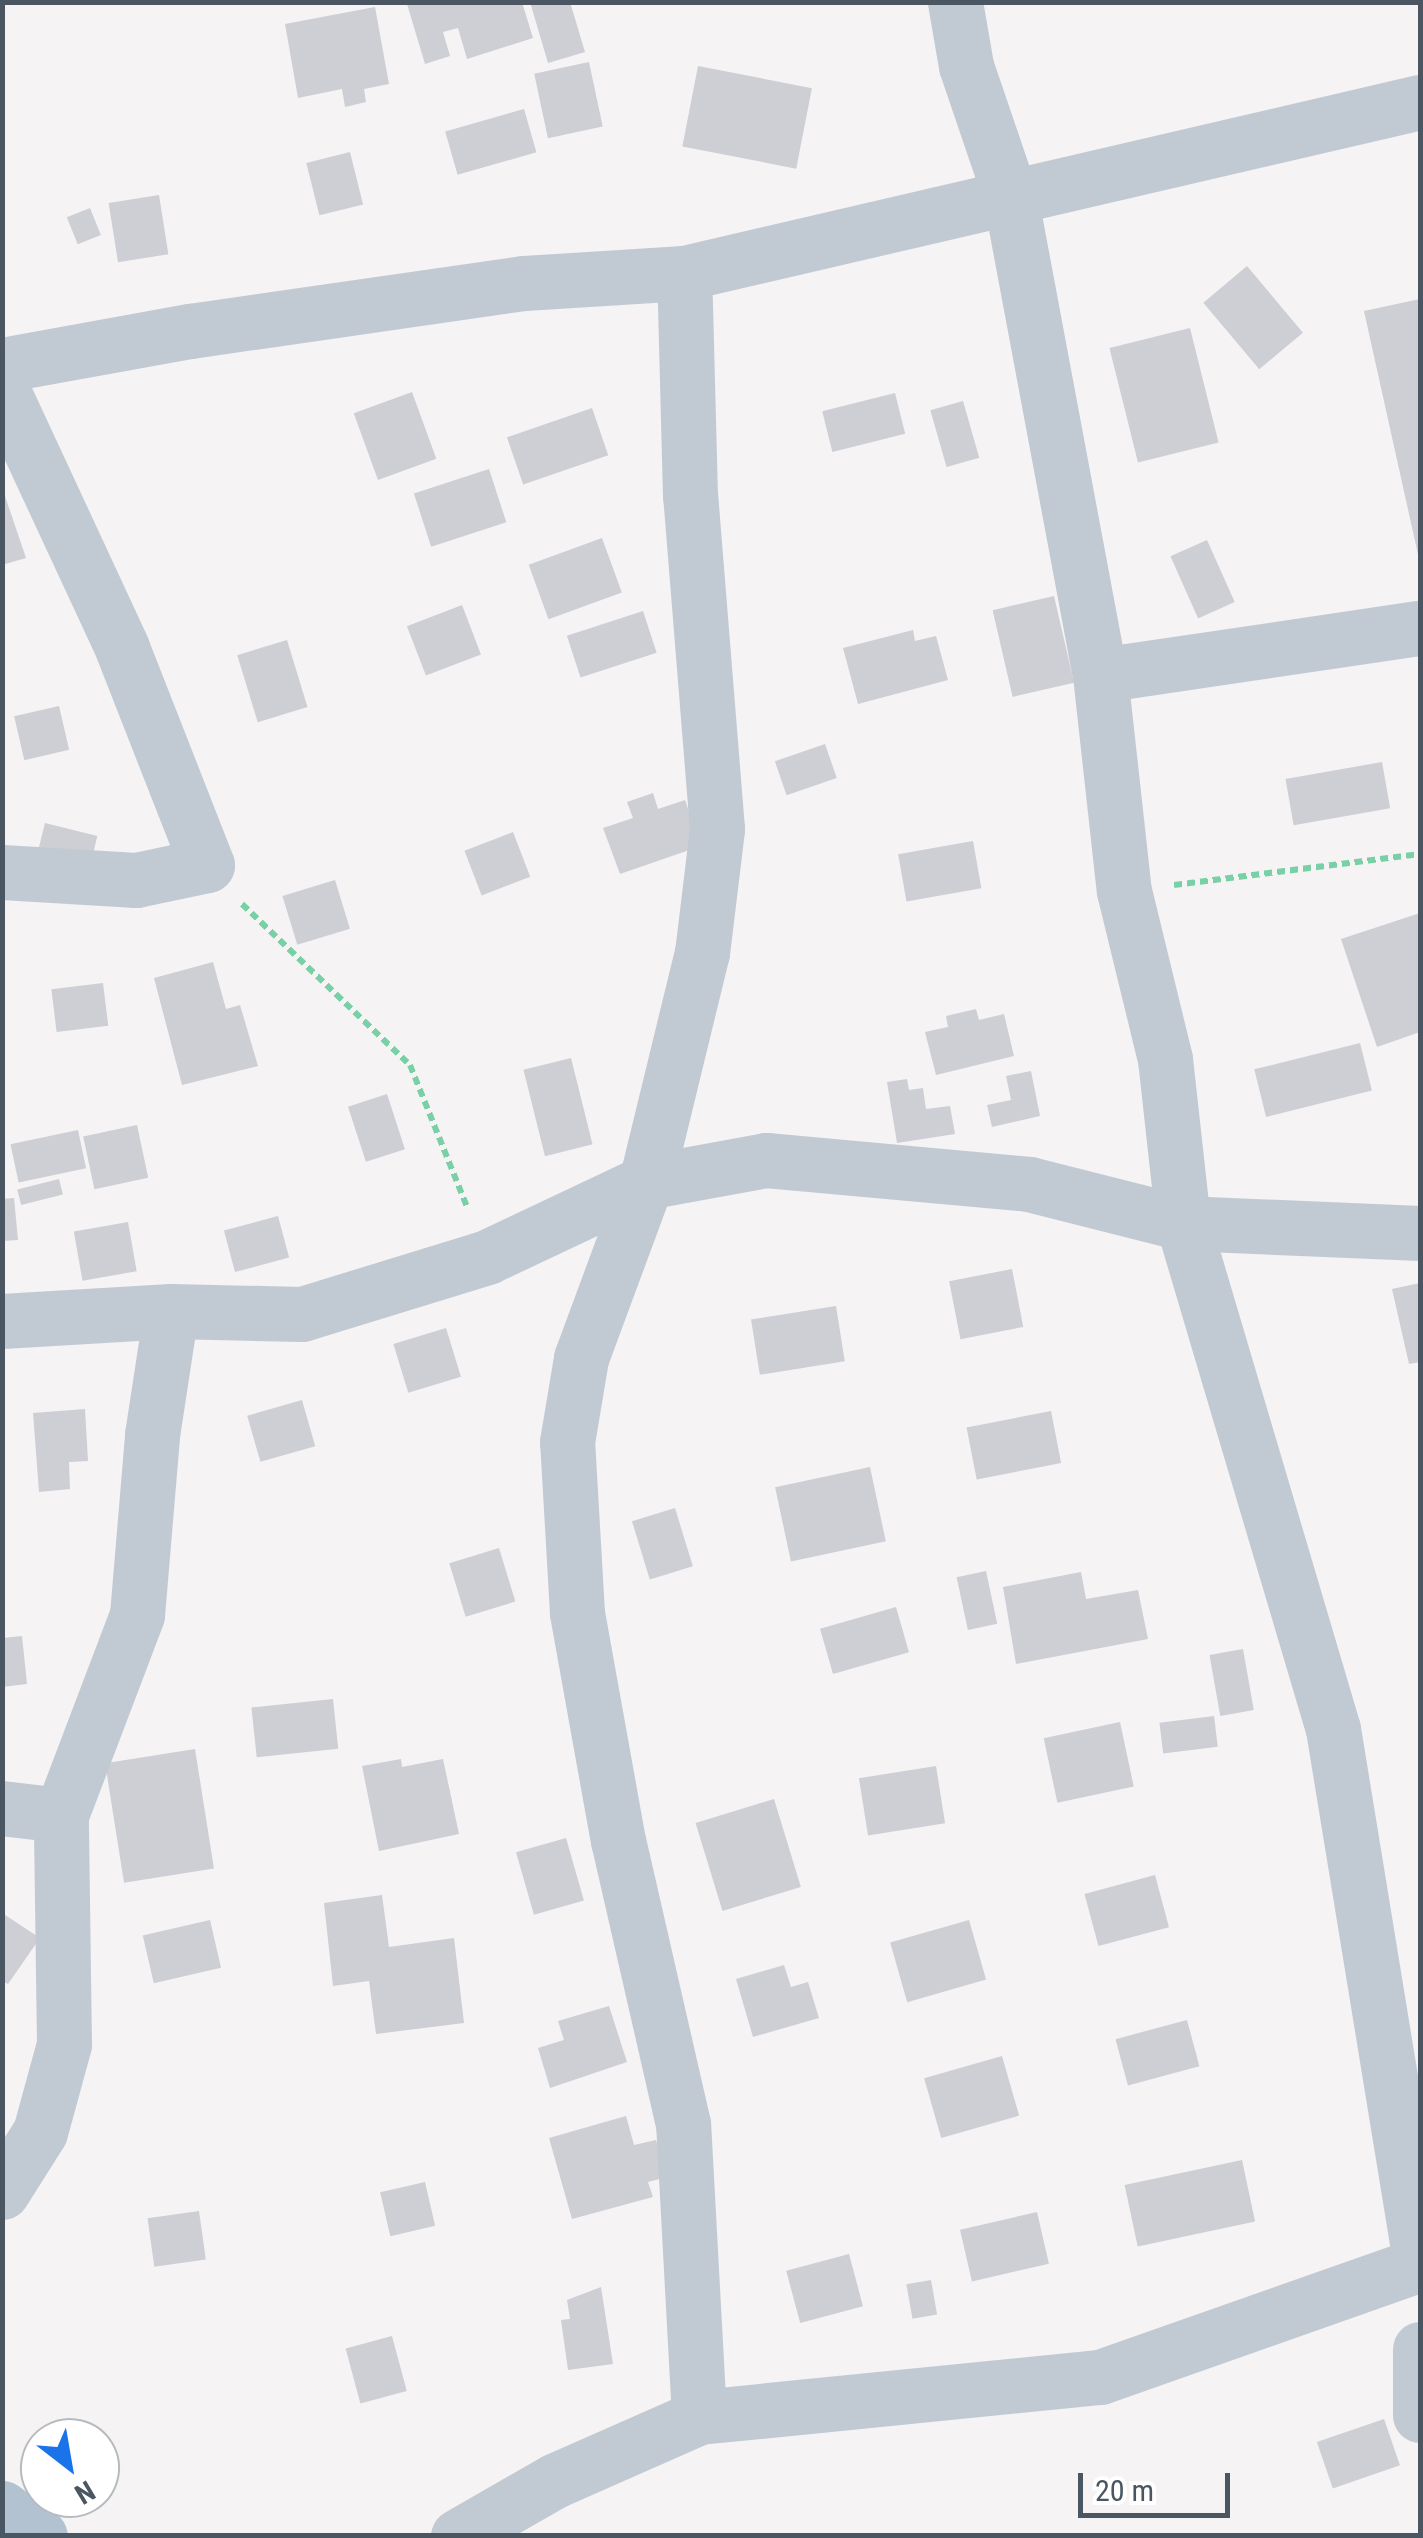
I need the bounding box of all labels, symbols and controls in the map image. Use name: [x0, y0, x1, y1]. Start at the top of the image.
north arrow: [20, 2418, 120, 2518]
scale bar: [1083, 2453, 1236, 2515]
text: 20 m: [1095, 2473, 1154, 2508]
text: N: [69, 2474, 101, 2511]

